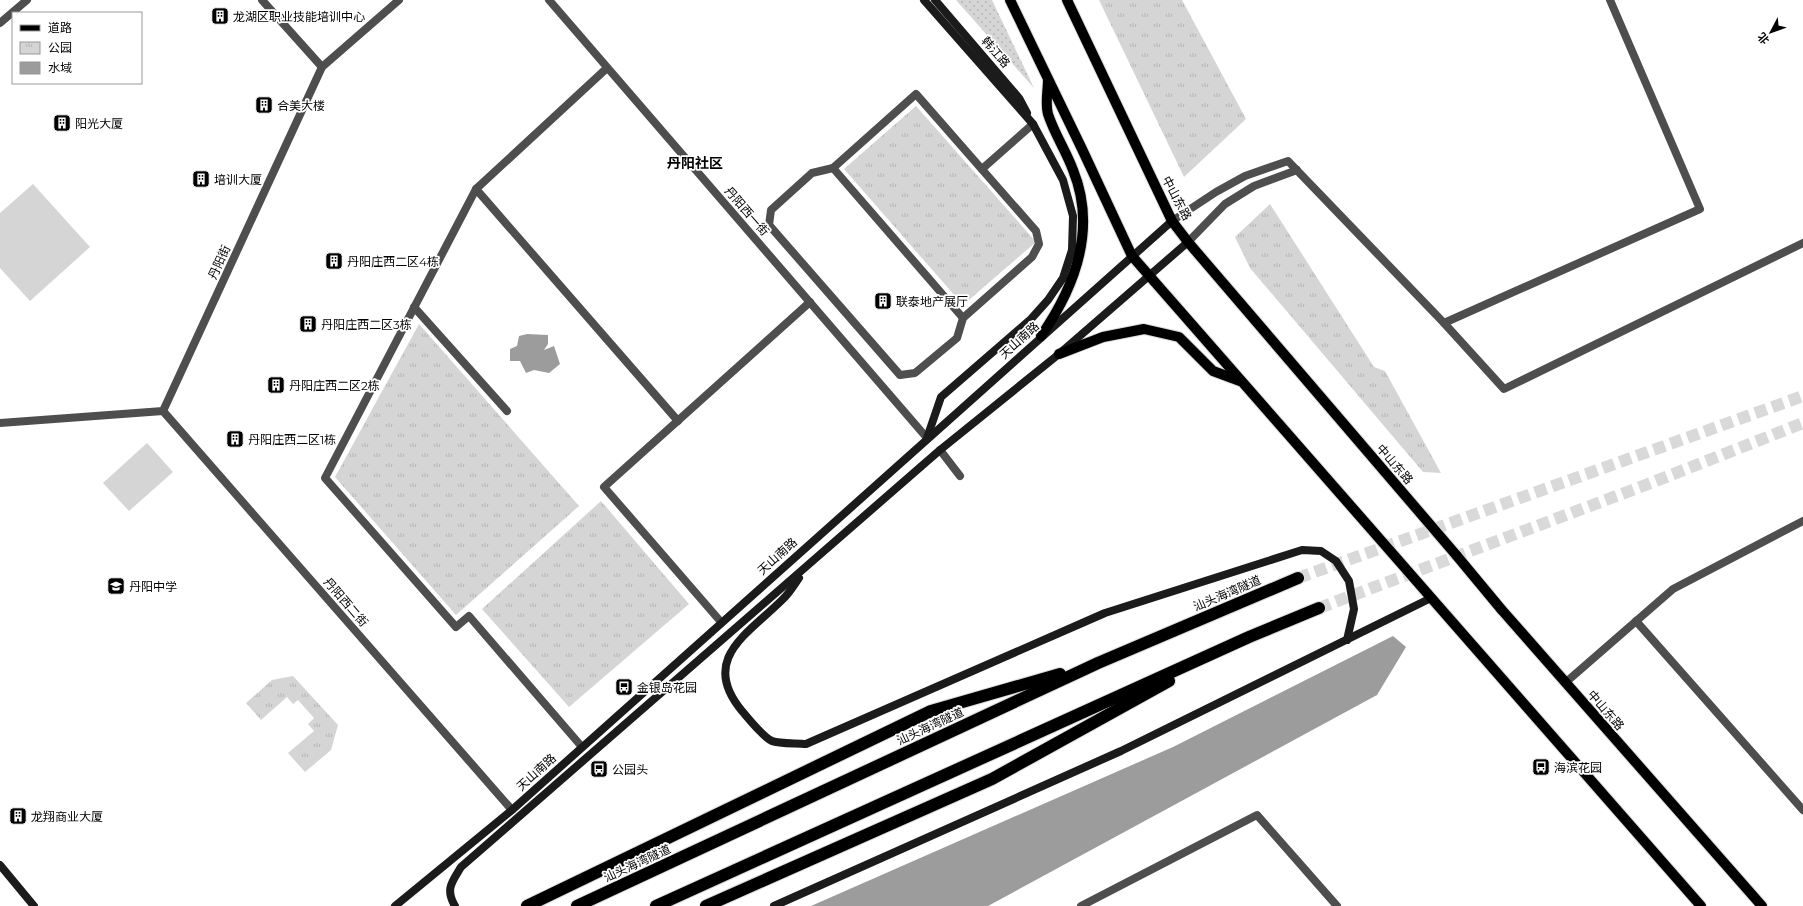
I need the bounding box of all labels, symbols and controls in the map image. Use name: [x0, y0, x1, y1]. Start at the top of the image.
building icon: 龙湖区职业技能培训中心: [210, 6, 230, 26]
place label: 龙湖区职业技能培训中心: [233, 9, 365, 24]
legend: [12, 12, 142, 84]
north arrow: [1751, 12, 1791, 52]
text: 道路: [48, 20, 72, 35]
text: 北: [1755, 30, 1772, 47]
street label: 韩江路: [979, 33, 1013, 71]
text: 公园: [48, 40, 72, 55]
text: 水域: [48, 60, 72, 75]
building icon: 合美大楼: [254, 95, 274, 115]
place label: 合美大楼: [277, 98, 325, 113]
building icon: 阳光大厦: [52, 113, 72, 133]
place label: 阳光大厦: [75, 116, 123, 131]
district label: 丹阳社区: [667, 154, 723, 172]
building icon: 培训大厦: [191, 169, 211, 189]
place label: 培训大厦: [214, 172, 262, 187]
street label: 中山东路: [1159, 173, 1195, 223]
street label: 丹阳西一街: [722, 183, 772, 239]
street label: 丹阳街: [205, 243, 233, 281]
building icon: 丹阳庄西二区4栋: [324, 251, 344, 271]
place label: 丹阳庄西二区4栋: [347, 254, 439, 269]
building icon: 联泰地产展厅: [873, 291, 893, 311]
place label: 联泰地产展厅: [896, 294, 968, 309]
building icon: 丹阳庄西二区3栋: [298, 314, 318, 334]
place label: 丹阳庄西二区3栋: [321, 317, 412, 332]
street label: 天山南路: [996, 318, 1042, 362]
building icon: 丹阳庄西二区2栋: [266, 375, 286, 395]
place label: 丹阳庄西二区2栋: [289, 378, 380, 393]
building icon: 丹阳庄西二区1栋: [225, 429, 245, 449]
place label: 丹阳庄西二区1栋: [248, 432, 336, 447]
street label: 中山东路: [1374, 441, 1416, 487]
street label: 天山南路: [754, 534, 800, 578]
street label: 汕头海湾隧道: [1191, 572, 1263, 614]
street label: 丹阳西二街: [321, 574, 371, 630]
school or university icon: 丹阳中学: [106, 576, 126, 596]
place label: 丹阳中学: [129, 579, 177, 594]
bus stop icon: 金银岛花园: [614, 677, 634, 697]
place label: 金银岛花园: [637, 680, 697, 695]
street label: 中山东路: [1585, 687, 1627, 733]
street label: 汕头海湾隧道: [894, 704, 966, 748]
street label: 天山南路: [513, 750, 559, 794]
bus stop icon: 海滨花园: [1531, 757, 1551, 777]
bus stop icon: 公园头: [589, 759, 609, 779]
place label: 海滨花园: [1554, 760, 1602, 775]
place label: 公园头: [612, 762, 648, 777]
building icon: 龙翔商业大厦: [8, 806, 28, 826]
place label: 龙翔商业大厦: [31, 809, 103, 824]
street label: 汕头海湾隧道: [601, 841, 673, 885]

